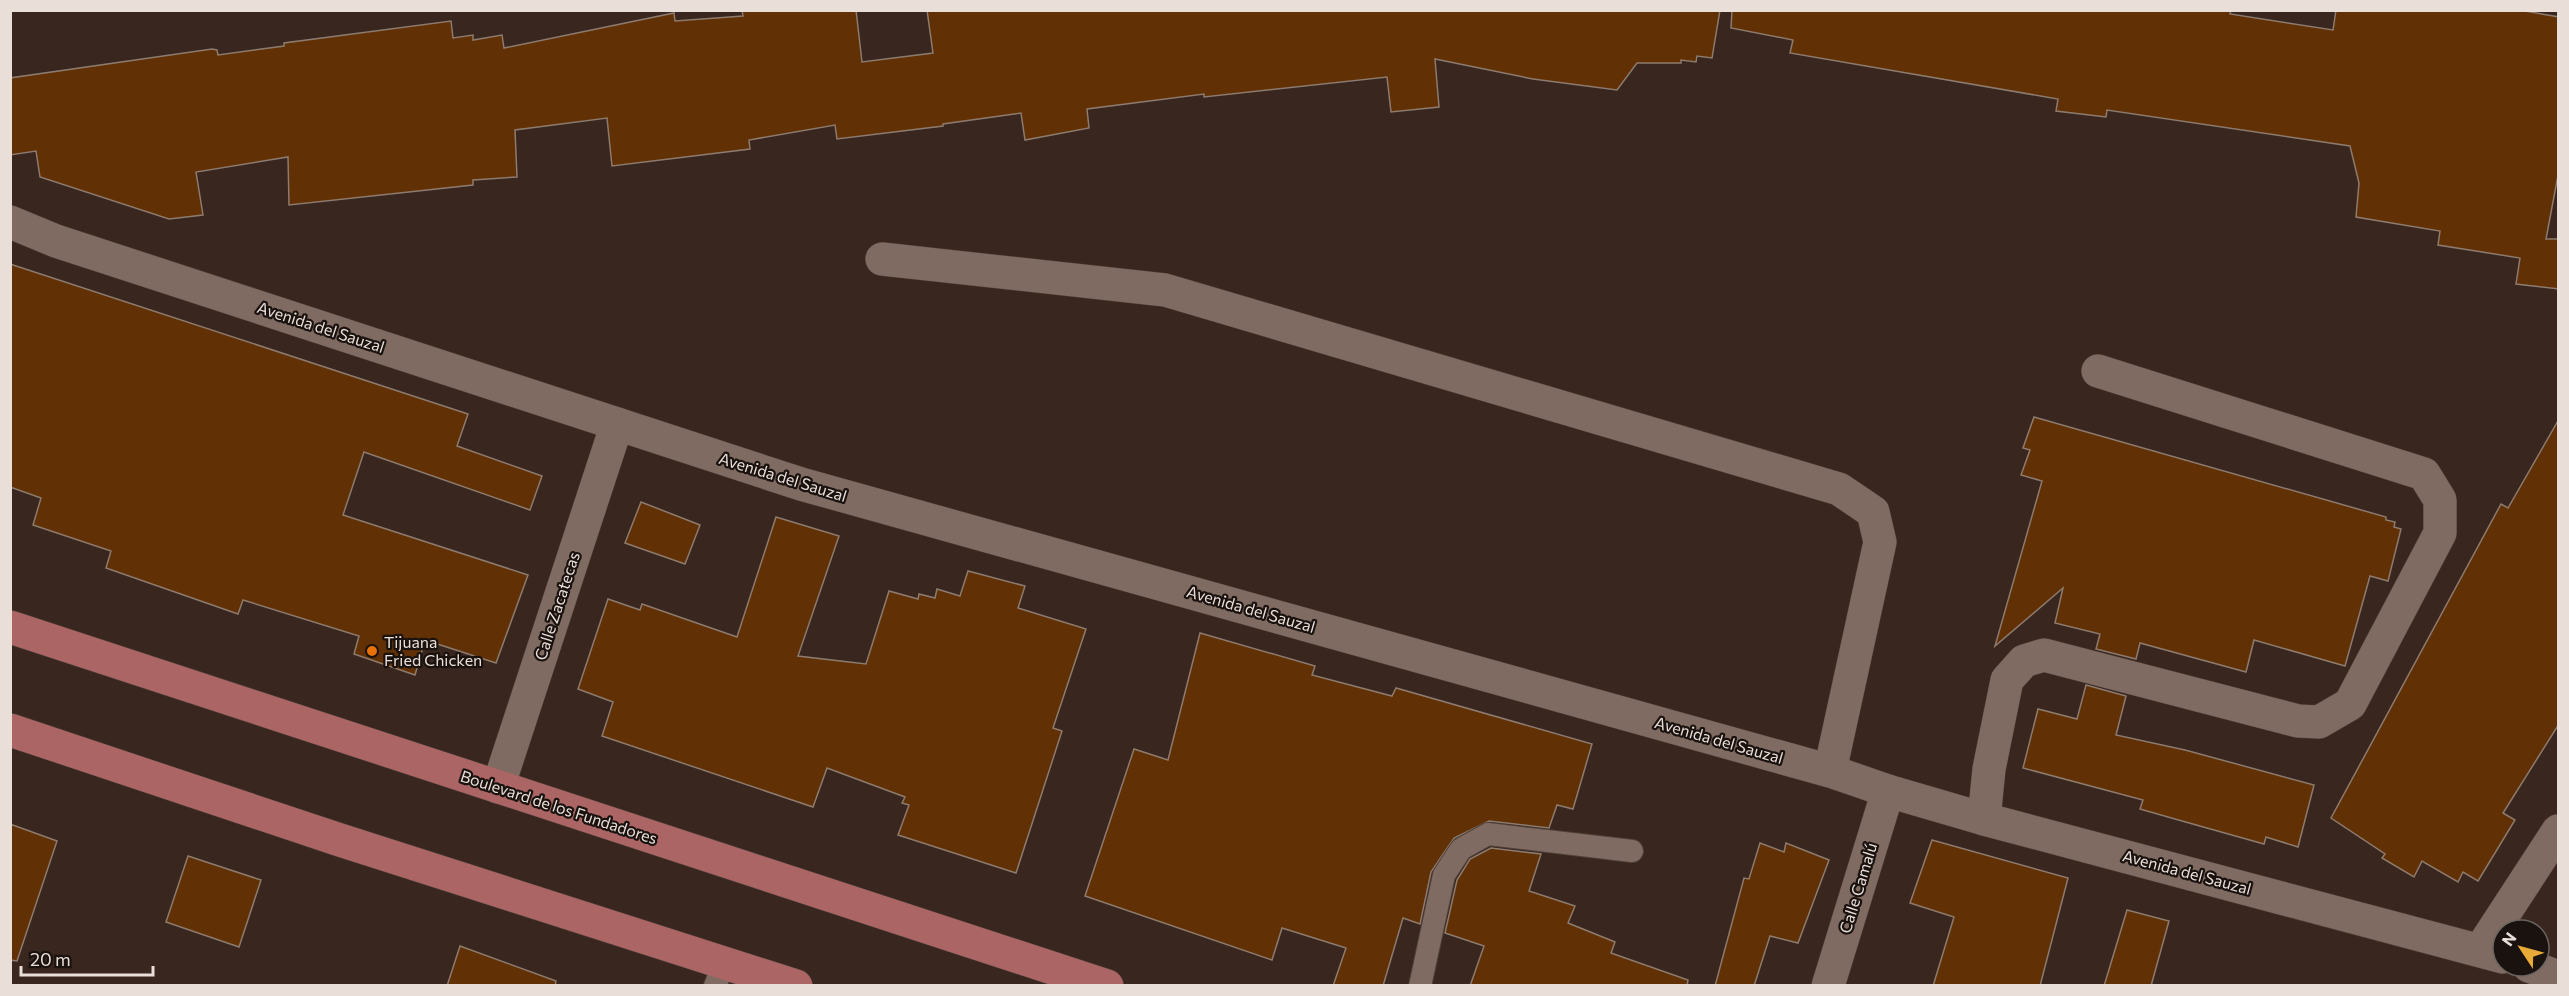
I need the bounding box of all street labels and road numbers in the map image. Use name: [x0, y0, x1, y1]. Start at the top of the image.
street label: Avenida del Sauzal: [255, 297, 387, 356]
street label: Avenida del Sauzal: [717, 448, 849, 505]
street label: Calle Zacatecas: [530, 549, 583, 662]
street label: Avenida del Sauzal: [1185, 581, 1318, 636]
street label: Avenida del Sauzal: [1653, 712, 1786, 767]
street label: Boulevard de los Fundadores: [458, 766, 660, 847]
street label: Calle Camalú: [1835, 840, 1880, 935]
street label: Avenida del Sauzal: [2121, 845, 2254, 898]

